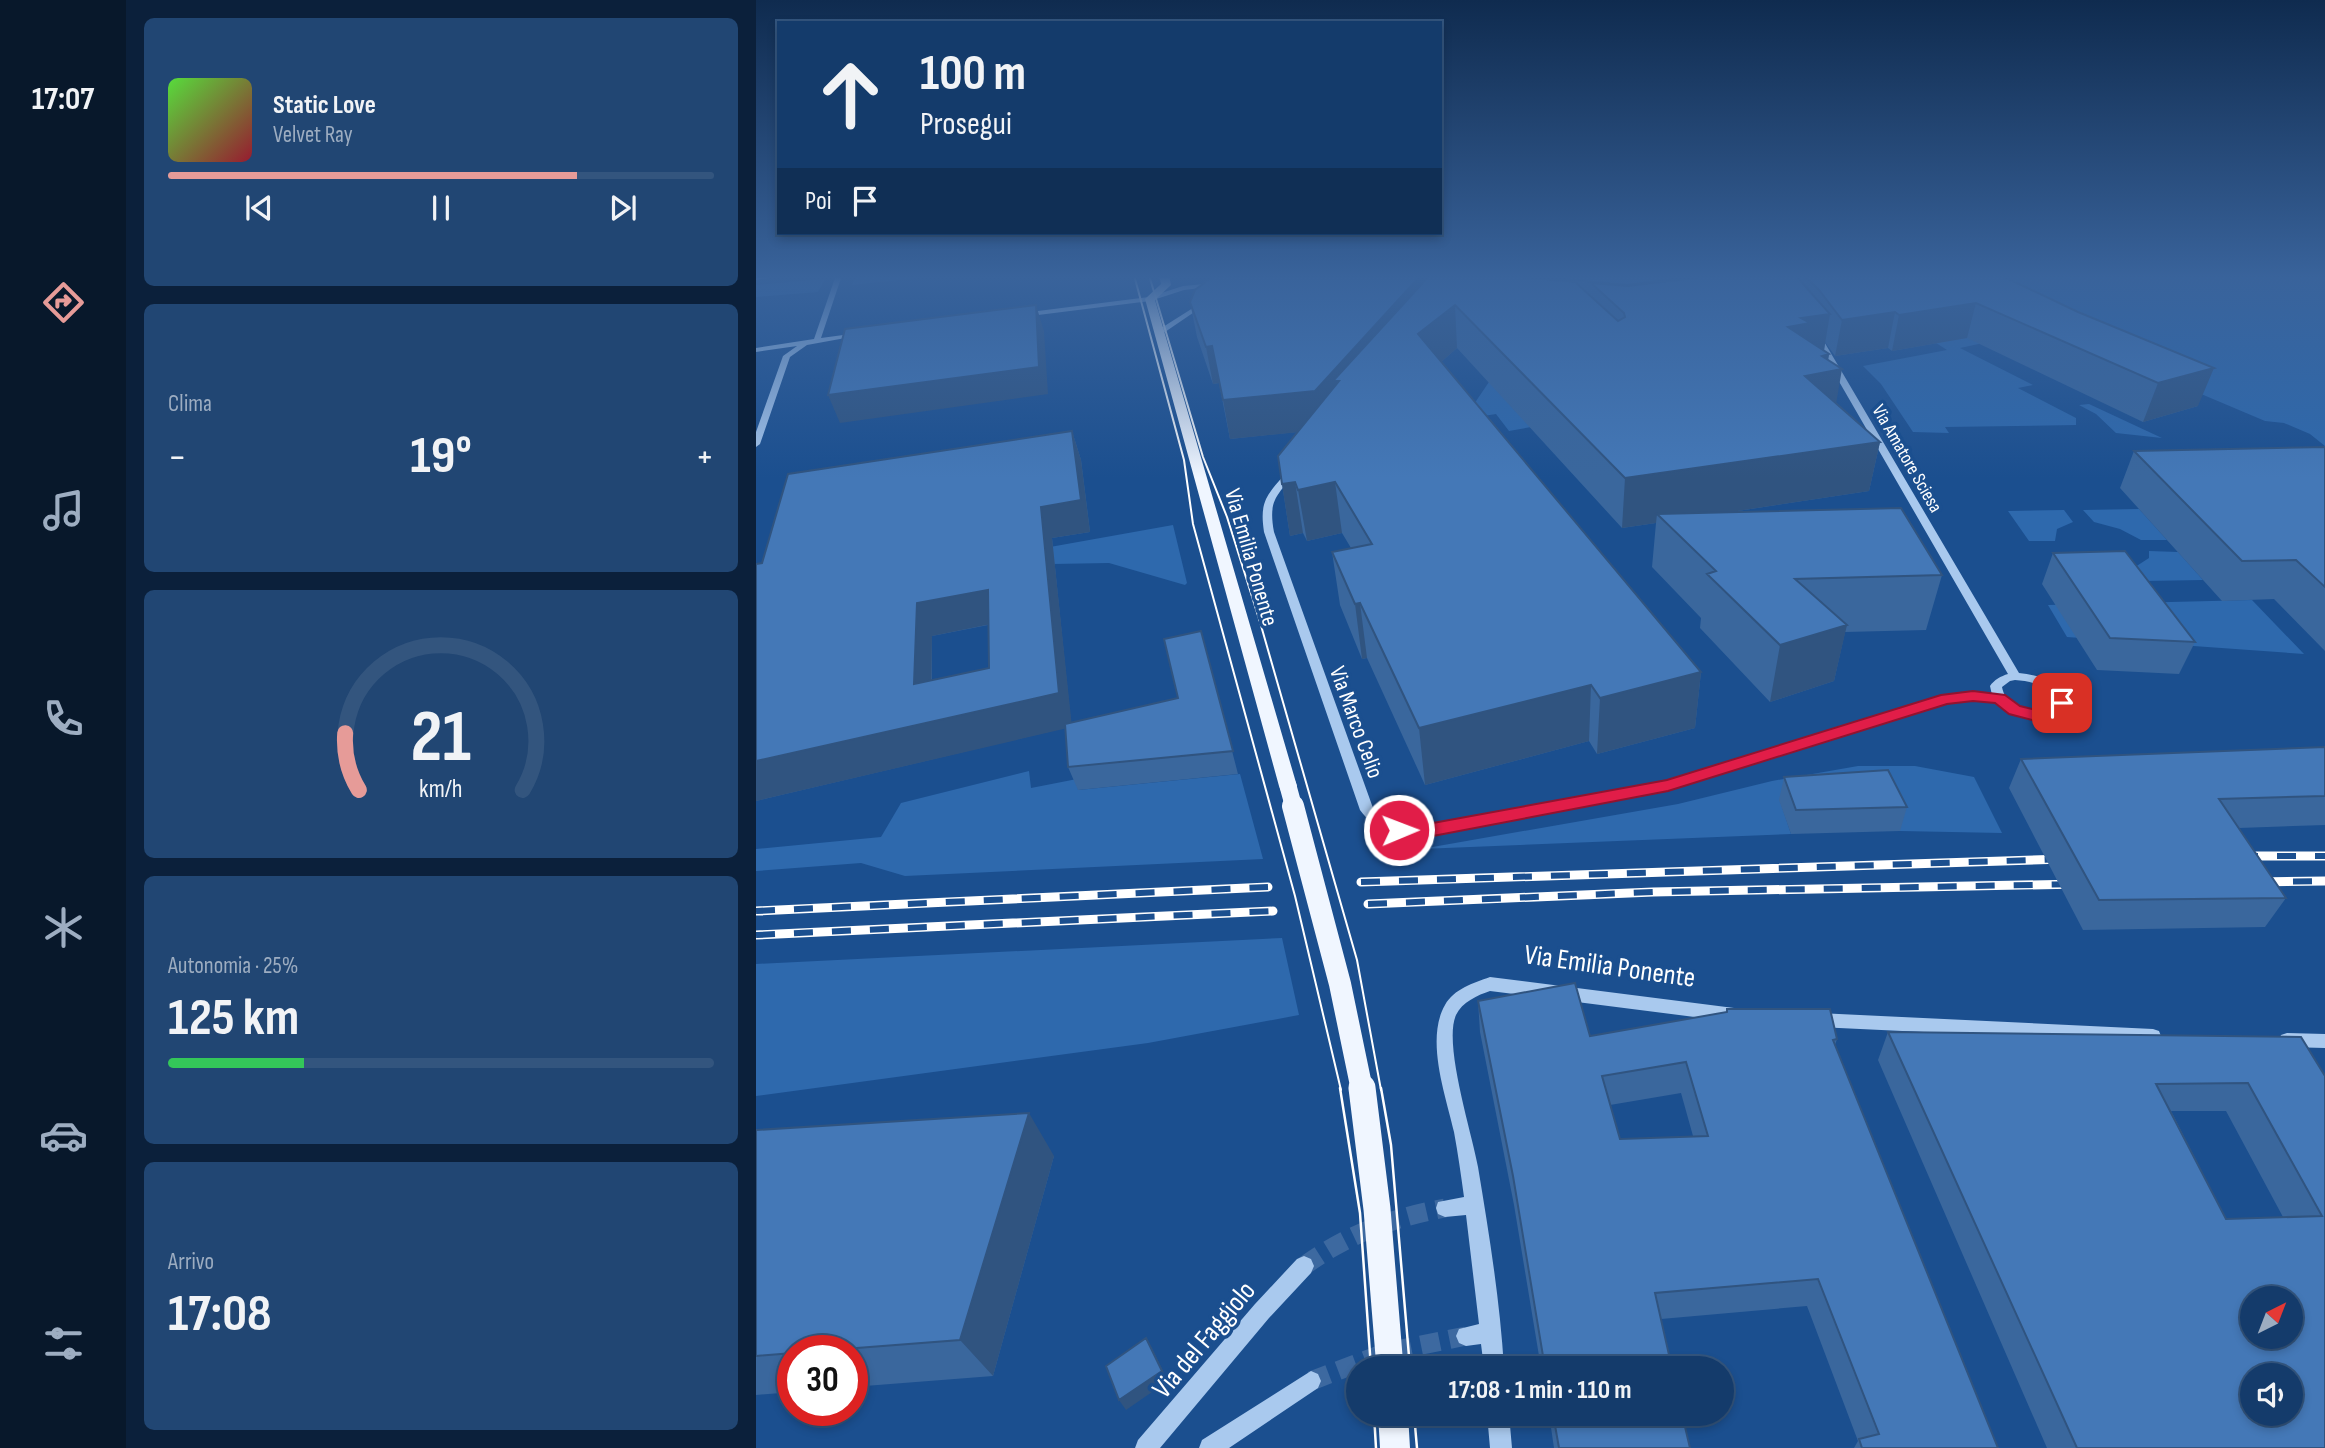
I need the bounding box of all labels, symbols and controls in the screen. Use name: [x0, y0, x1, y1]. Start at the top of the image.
text: 100 m: [920, 45, 1026, 104]
icon: ahead: [805, 49, 896, 140]
text: 17:07: [32, 80, 94, 119]
text: Static Love: [273, 90, 376, 121]
text: Prosegui: [920, 105, 1012, 144]
text: Velvet Ray: [273, 121, 353, 149]
icon: arrive: [846, 182, 884, 220]
text: Poi: [805, 186, 832, 217]
icon: previous: [240, 189, 278, 227]
icon: pause: [422, 189, 460, 227]
icon: next: [604, 189, 642, 227]
icon: directions: [39, 278, 88, 327]
text: Clima: [168, 390, 212, 418]
street label: Via Amatore Sciesa: [1867, 401, 1947, 517]
text: 19°: [410, 425, 472, 488]
text: −: [168, 435, 187, 480]
text: +: [695, 435, 714, 480]
street label: Via Emilia Ponente: [1218, 485, 1284, 629]
icon: music: [39, 486, 88, 535]
street label: Via Marco Celio: [1323, 663, 1389, 782]
pin: [2032, 673, 2092, 733]
icon: arrive: [2043, 684, 2081, 722]
icon: phone: [39, 694, 88, 743]
text: 21: [411, 694, 471, 782]
text: km/h: [419, 774, 463, 805]
position arrow: [1362, 793, 1436, 867]
icon: climate: [39, 903, 88, 952]
street label: Via Emilia Ponente: [1522, 938, 1697, 995]
text: Autonomia · 25%: [168, 952, 298, 980]
text: 125 km: [168, 987, 299, 1050]
icon: car: [39, 1111, 88, 1160]
text: Arrivo: [168, 1248, 214, 1276]
street label: Via del Faggiolo: [1146, 1275, 1263, 1405]
text: 17:08: [168, 1283, 271, 1346]
north arrow: [2240, 1286, 2303, 1349]
map controls: [2240, 1286, 2303, 1426]
icon: filters: [39, 1319, 88, 1368]
speed limit sign: 30: [777, 1335, 868, 1426]
button: sound: [2240, 1363, 2303, 1426]
text: 17:08 · 1 min · 110 m: [1449, 1375, 1631, 1406]

